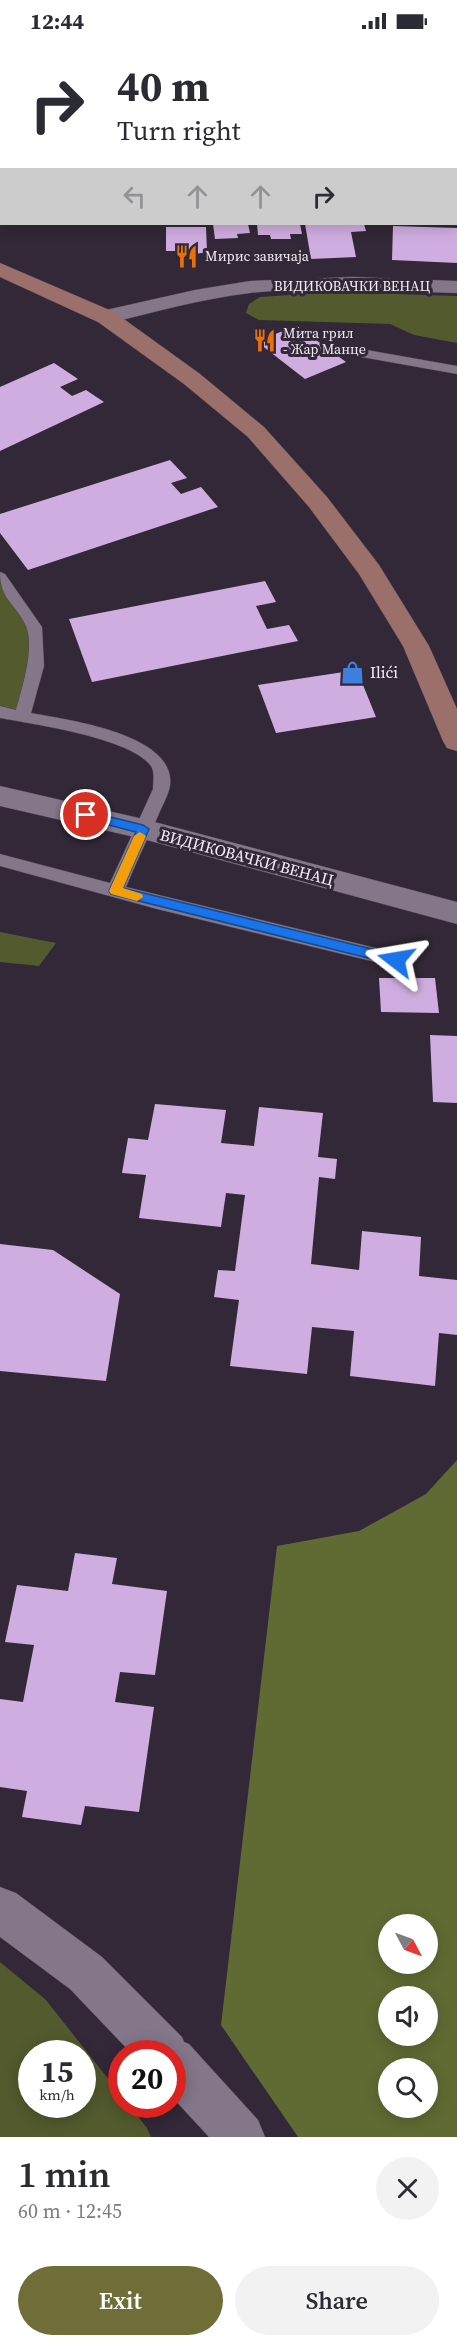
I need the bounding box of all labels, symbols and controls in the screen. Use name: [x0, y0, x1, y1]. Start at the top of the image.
text: 12:44: [30, 6, 84, 36]
text: 40 m: [117, 57, 210, 115]
icon: right: [18, 66, 96, 144]
text: Turn right: [117, 112, 241, 149]
icon: left: [118, 180, 151, 213]
icon: ahead: [181, 180, 214, 213]
icon: ahead: [244, 180, 277, 213]
icon: right: [307, 180, 340, 213]
restaurant icon: Мирис завичаја: [174, 243, 200, 269]
place label: Мирис завичаја: [205, 246, 310, 266]
street label: ВИДИКОВАЧКИ ВЕНАЦ: [274, 276, 430, 296]
place label: Мита грил - Жар Манце: [283, 323, 366, 359]
restaurant icon: Мита грил - Жар Манце: [252, 328, 278, 354]
shop icon: Ilići: [339, 659, 365, 685]
place label: Ilići: [370, 661, 398, 683]
pin: [60, 789, 111, 840]
icon: arrive: [69, 798, 102, 831]
street label: ВИДИКОВАЧКИ ВЕНАЦ: [158, 823, 336, 891]
position arrow: [364, 928, 428, 992]
north arrow: [378, 1914, 438, 1974]
map controls: [378, 1914, 438, 2118]
button: sound: [378, 1986, 438, 2046]
speed limit sign: 20: [108, 2040, 186, 2118]
text: 15: [41, 2051, 73, 2092]
button: search: [378, 2058, 438, 2118]
text: km/h: [39, 2084, 75, 2105]
text: 1 min: [18, 2150, 110, 2199]
button: close: [376, 2157, 439, 2220]
text: 60 m · 12:45: [18, 2197, 122, 2225]
button: Exit: [18, 2266, 223, 2335]
button: Share: [235, 2266, 439, 2335]

